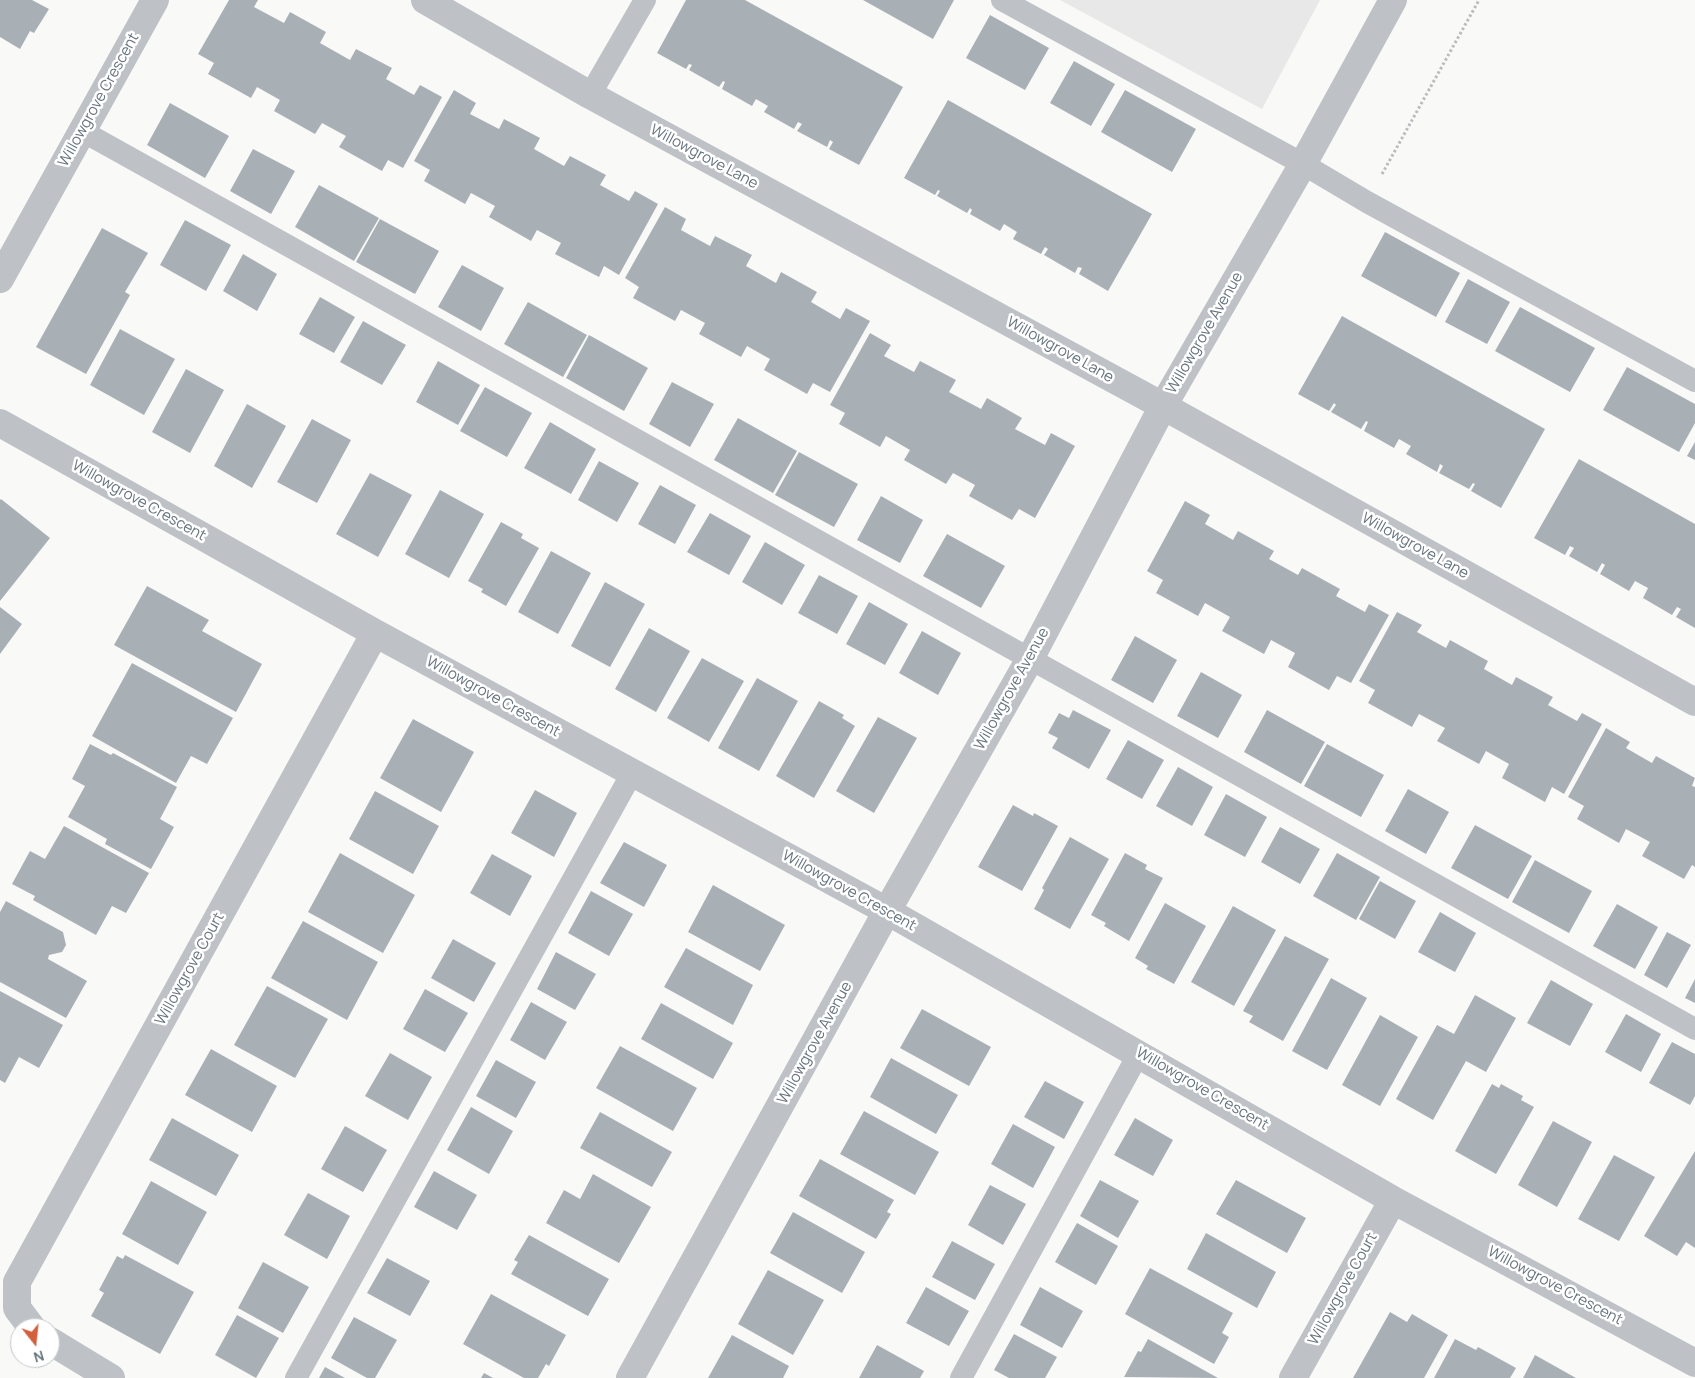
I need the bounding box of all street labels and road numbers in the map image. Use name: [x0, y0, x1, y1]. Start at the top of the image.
street label: Willowgrove Crescent: [55, 30, 143, 170]
street label: Willowgrove Lane: [647, 121, 761, 193]
street label: Willowgrove Avenue: [1163, 269, 1247, 397]
street label: Willowgrove Lane: [1003, 313, 1117, 387]
street label: Willowgrove Crescent: [69, 457, 209, 545]
street label: Willowgrove Lane: [1358, 509, 1472, 583]
street label: Willowgrove Avenue: [971, 625, 1053, 753]
street label: Willowgrove Crescent: [423, 653, 563, 741]
street label: Willowgrove Crescent: [779, 847, 919, 935]
street label: Willowgrove Court: [152, 910, 228, 1028]
street label: Willowgrove Avenue: [774, 979, 856, 1107]
street label: Willowgrove Crescent: [1133, 1044, 1271, 1134]
street label: Willowgrove Court: [1305, 1230, 1381, 1348]
street label: Willowgrove Crescent: [1485, 1243, 1625, 1329]

